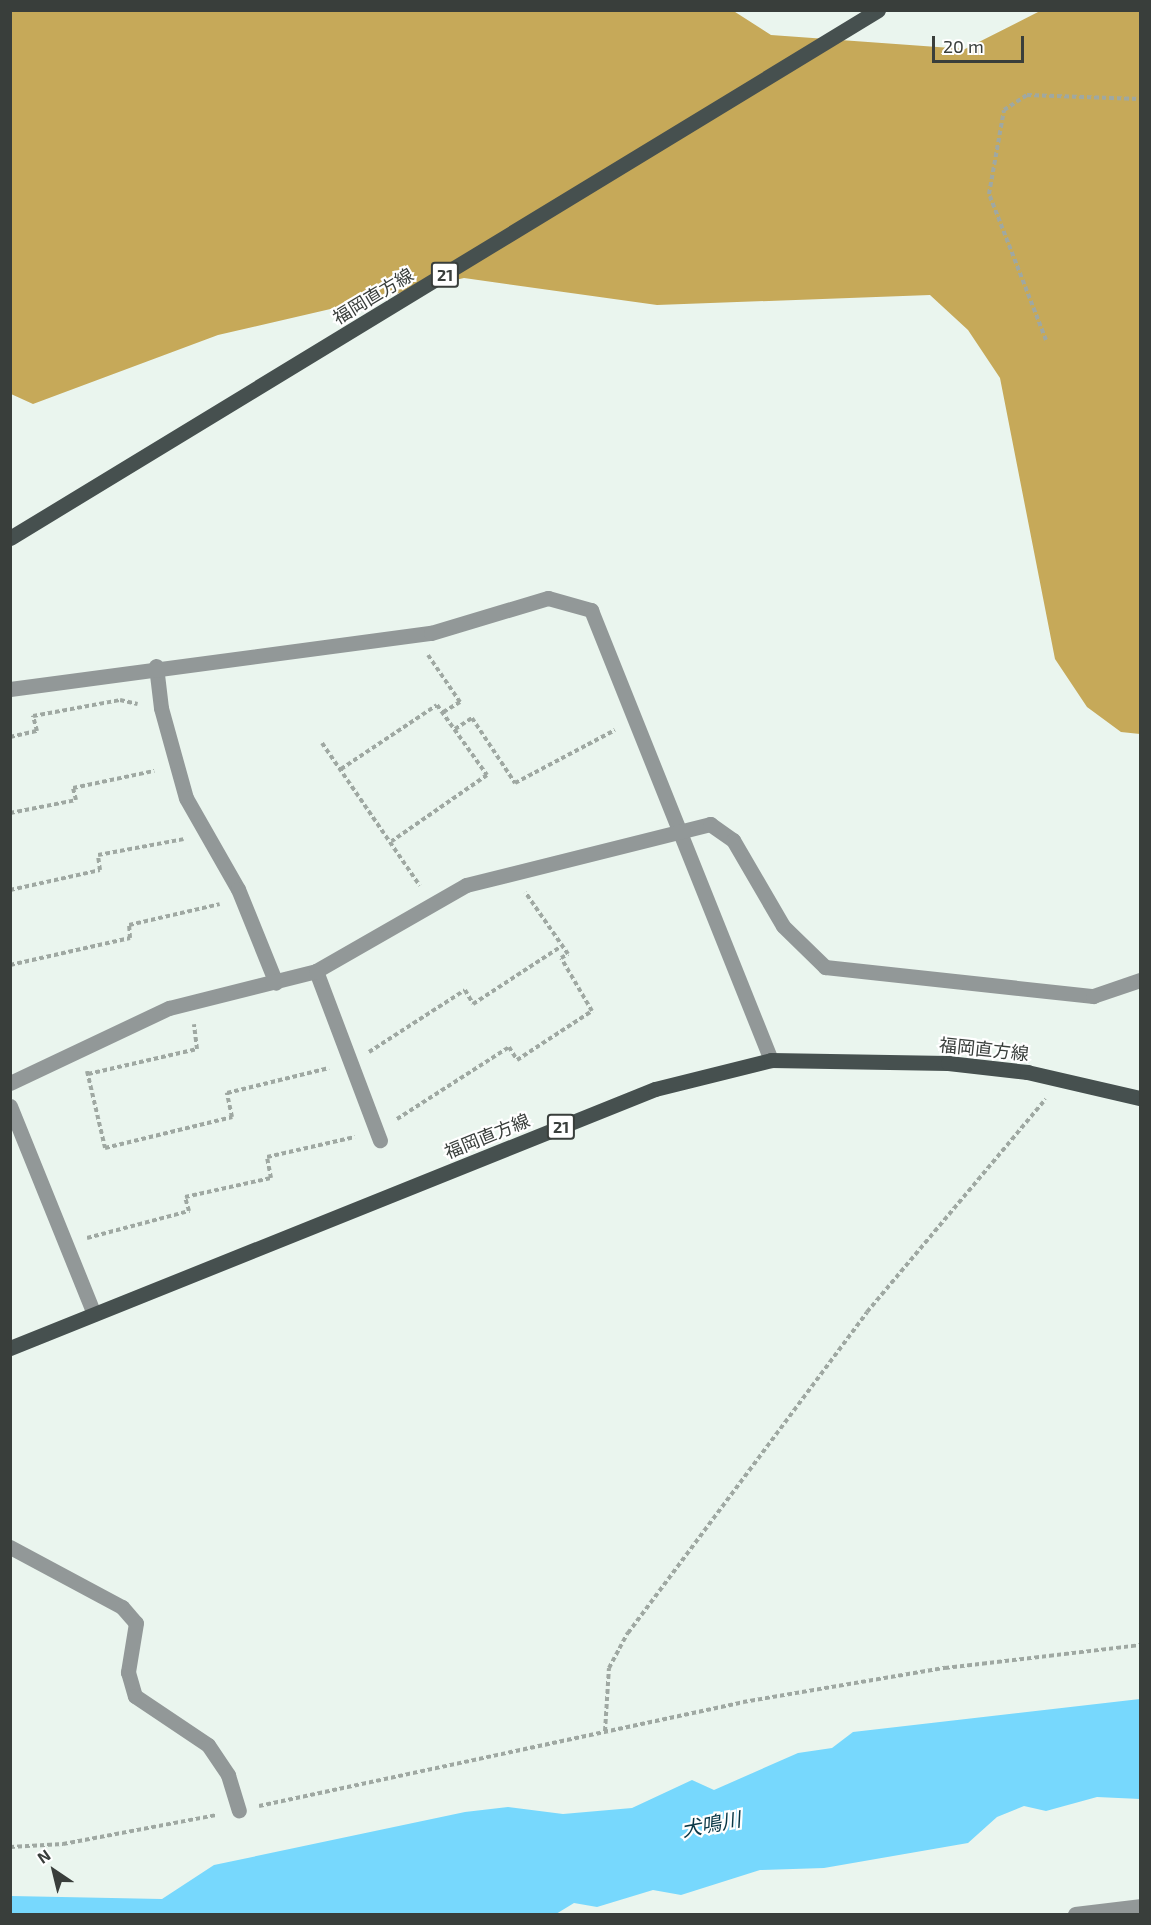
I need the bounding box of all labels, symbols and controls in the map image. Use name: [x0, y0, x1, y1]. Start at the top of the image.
scale bar: [935, 24, 1026, 62]
text: 20 m: [943, 35, 984, 57]
road number: 21: [430, 262, 460, 288]
street label: 福岡直方線: [329, 264, 417, 328]
street label: 福岡直方線: [938, 1034, 1030, 1064]
street label: 福岡直方線: [441, 1109, 533, 1163]
road number: 21: [546, 1114, 576, 1140]
water label: 犬鳴川: [679, 1806, 743, 1842]
north arrow: [24, 1841, 84, 1901]
text: N: [33, 1845, 54, 1867]

